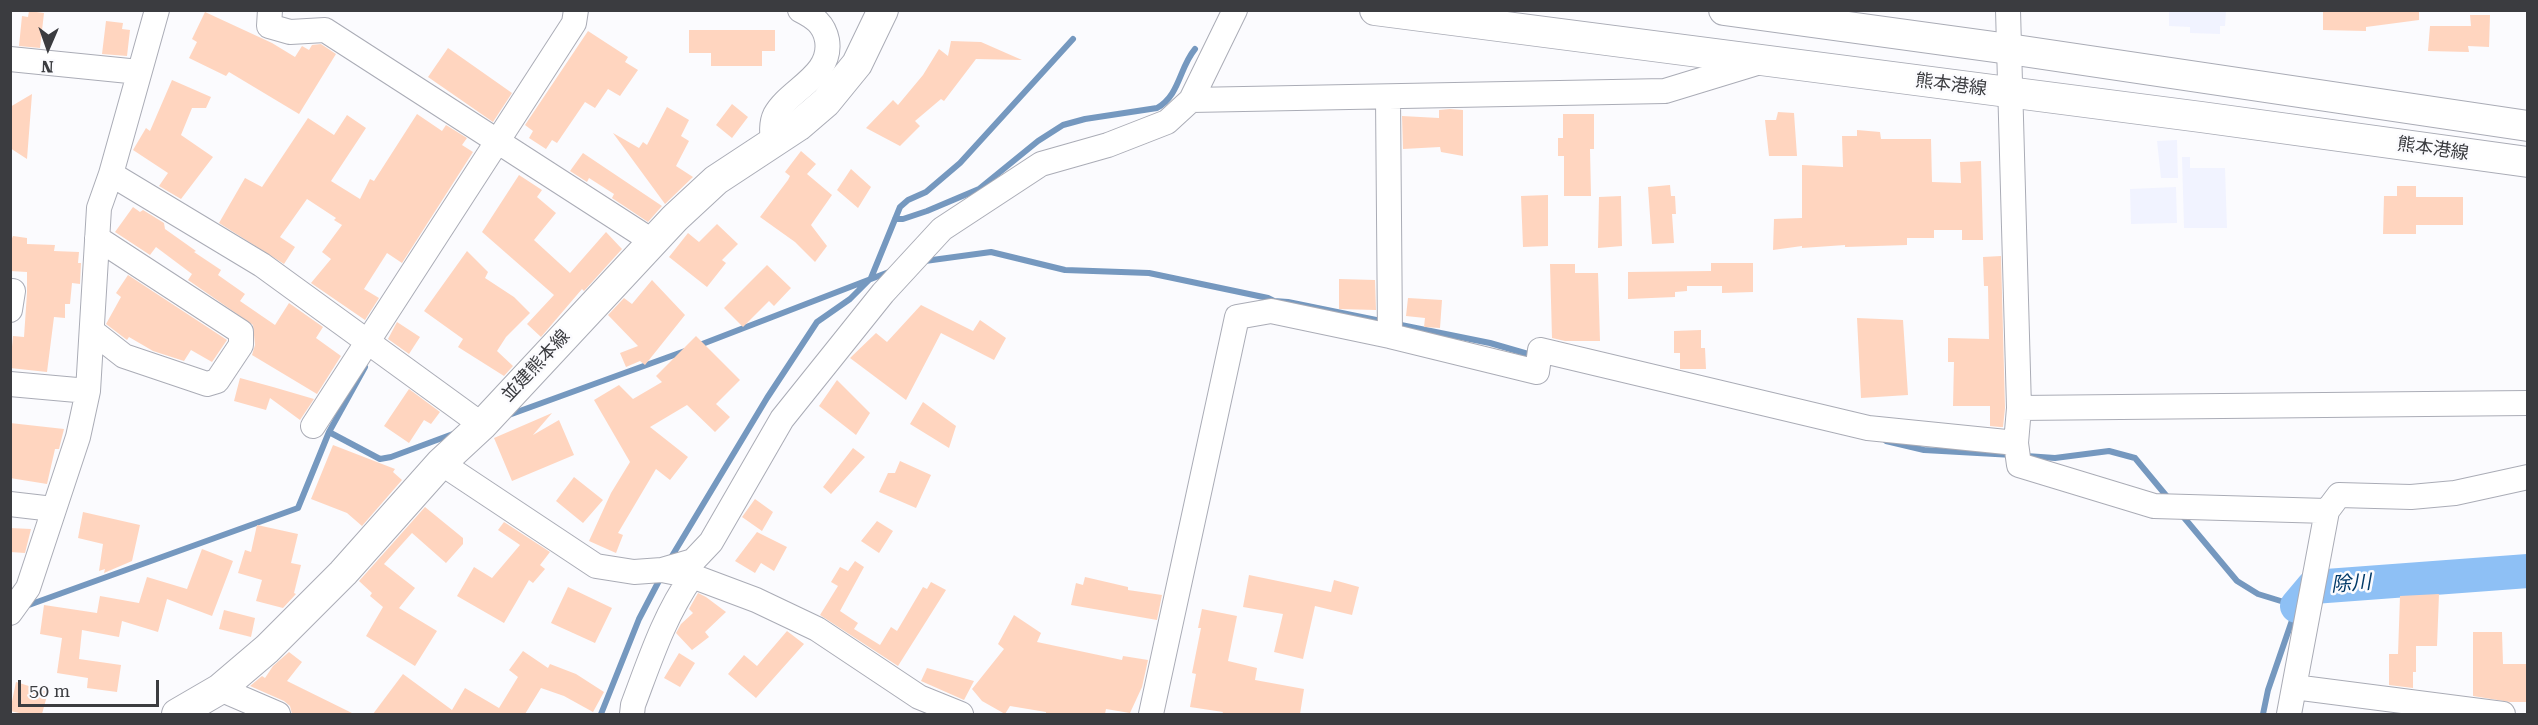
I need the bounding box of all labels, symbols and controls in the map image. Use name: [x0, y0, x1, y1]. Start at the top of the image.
north arrow: [18, 18, 78, 78]
text: N: [41, 57, 54, 76]
street label: 熊本港線: [1914, 70, 1988, 100]
street label: 熊本港線: [2396, 133, 2470, 165]
street label: 並建熊本線: [497, 326, 575, 406]
water label: 除川: [2330, 571, 2372, 597]
scale bar: [21, 668, 162, 706]
text: 50 m: [29, 680, 70, 701]

